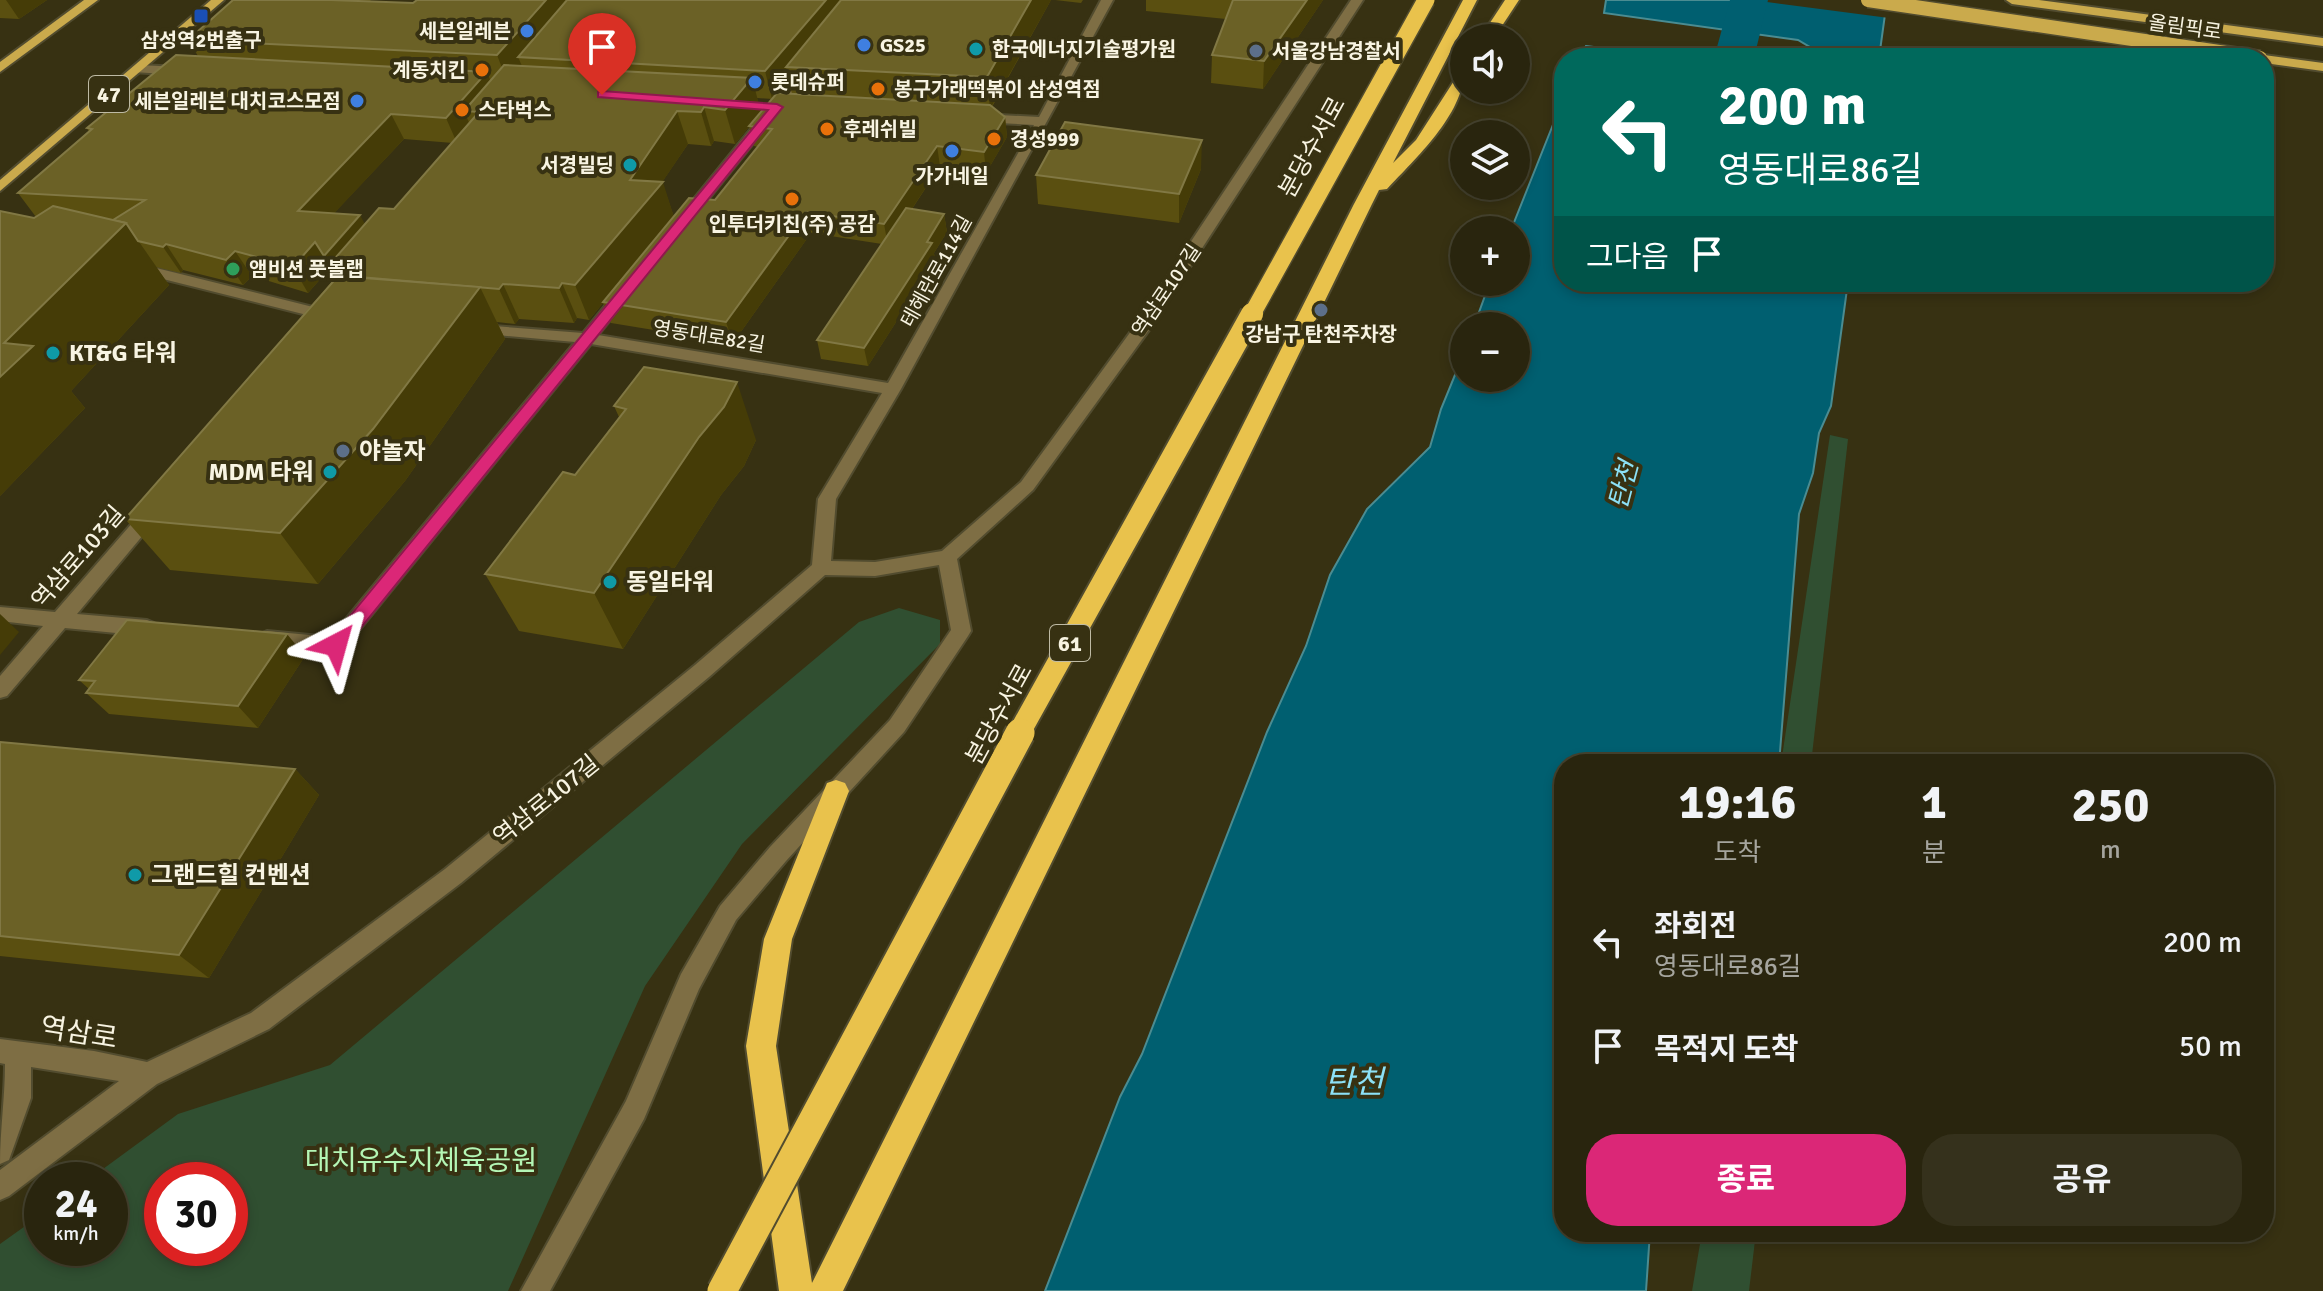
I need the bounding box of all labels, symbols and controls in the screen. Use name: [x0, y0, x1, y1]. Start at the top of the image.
marker: 삼성역2번출구: [192, 7, 210, 25]
street label: 올림픽로: [2147, 10, 2223, 45]
pin: [568, 13, 636, 95]
place label: 세븐일레븐: [419, 19, 511, 44]
marker: 세븐일레븐: [518, 22, 536, 40]
map controls: [1450, 24, 1530, 392]
button: sound: [1450, 24, 1530, 104]
icon: arrive: [580, 25, 624, 69]
place label: 삼성역2번출구: [140, 28, 262, 53]
place label: GS25: [880, 33, 926, 58]
marker: GS25: [855, 36, 873, 54]
place label: 한국에너지기술평가원: [992, 37, 1176, 62]
place label: 서울강남경찰서: [1272, 39, 1401, 64]
marker: 한국에너지기술평가원: [967, 40, 985, 58]
marker: 서울강남경찰서: [1247, 42, 1265, 60]
place label: 계동치킨: [392, 58, 466, 83]
marker: 계동치킨: [473, 61, 491, 79]
place label: 롯데슈퍼: [771, 70, 845, 95]
text: 200 m: [1718, 71, 1866, 140]
marker: 롯데슈퍼: [746, 73, 764, 91]
road number: 47: [89, 76, 129, 112]
place label: 봉구가래떡볶이 삼성역점: [894, 77, 1101, 102]
marker: 봉구가래떡볶이 삼성역점: [869, 80, 887, 98]
icon: left: [1586, 80, 1690, 184]
place label: 세븐일레븐 대치코스모점: [134, 89, 341, 114]
street label: 분당수서로: [1272, 91, 1352, 203]
marker: 세븐일레븐 대치코스모점: [348, 92, 366, 110]
place label: 스타벅스: [478, 98, 552, 123]
marker: 스타벅스: [453, 101, 471, 119]
place label: 후레쉬빌: [843, 117, 917, 142]
marker: 후레쉬빌: [818, 120, 836, 138]
button: layers: [1450, 120, 1530, 200]
place label: 경성999: [1010, 127, 1079, 152]
marker: 경성999: [985, 130, 1003, 148]
marker: 가가네일: [943, 142, 961, 160]
text: 영동대로86길: [1718, 148, 1922, 193]
place label: 서경빌딩: [540, 153, 614, 178]
marker: 서경빌딩: [621, 156, 639, 174]
place label: 가가네일: [915, 164, 989, 189]
marker: 인투더키친(주) 공감: [783, 190, 801, 208]
street label: 테헤란로114길: [895, 211, 978, 332]
place label: 인투더키친(주) 공감: [709, 212, 876, 237]
button: +: [1450, 216, 1530, 296]
icon: arrive: [1685, 232, 1729, 276]
street label: 역삼로107길: [1126, 239, 1206, 341]
text: 그다음: [1586, 239, 1669, 276]
place label: 앰비션 풋볼랩: [249, 257, 364, 282]
marker: 앰비션 풋볼랩: [224, 260, 242, 278]
marker: 강남구 탄천주차장: [1312, 301, 1330, 319]
button: −: [1450, 312, 1530, 392]
street label: 영동대로82길: [651, 315, 767, 358]
place label: 강남구 탄천주차장: [1245, 322, 1397, 347]
place label: KT&G 타워: [69, 338, 177, 368]
marker: KT&G 타워: [44, 344, 62, 362]
place label: 야놀자: [359, 436, 425, 466]
marker: 야놀자: [334, 442, 352, 460]
water label: 탄천: [1602, 455, 1646, 513]
place label: MDM 타워: [209, 457, 314, 487]
marker: MDM 타워: [321, 463, 339, 481]
street label: 역삼로103길: [25, 499, 131, 615]
place label: 동일타워: [626, 567, 714, 597]
marker: 동일타워: [601, 573, 619, 591]
position arrow: [294, 603, 378, 687]
road number: 61: [1050, 625, 1090, 661]
street label: 분당수서로: [959, 658, 1039, 770]
street label: 역삼로107길: [487, 748, 605, 852]
text: 19:16: [1679, 773, 1796, 832]
text: 1: [1921, 773, 1947, 832]
text: 250: [2072, 776, 2149, 835]
text: m: [2100, 834, 2121, 866]
text: 도착: [1714, 837, 1761, 869]
text: 분: [1922, 837, 1946, 869]
place label: 그랜드힐 컨벤션: [151, 860, 311, 890]
marker: 그랜드힐 컨벤션: [126, 866, 144, 884]
text: 좌회전: [1654, 908, 1737, 945]
icon: left: [1586, 920, 1630, 964]
text: 200 m: [2163, 924, 2242, 961]
text: 영동대로86길: [1654, 951, 1802, 983]
street label: 역삼로: [38, 1010, 120, 1056]
icon: arrive: [1586, 1024, 1630, 1068]
text: 50 m: [2179, 1028, 2242, 1065]
text: 목적지 도착: [1654, 1031, 1799, 1068]
water label: 탄천: [1325, 1063, 1387, 1102]
button: 종료: [1586, 1134, 1906, 1226]
button: 공유: [1922, 1134, 2242, 1226]
park label: 대치유수지체육공원: [305, 1144, 537, 1178]
speed limit sign: 30: [144, 1162, 248, 1266]
text: 24: [54, 1179, 98, 1229]
text: km/h: [53, 1221, 99, 1246]

